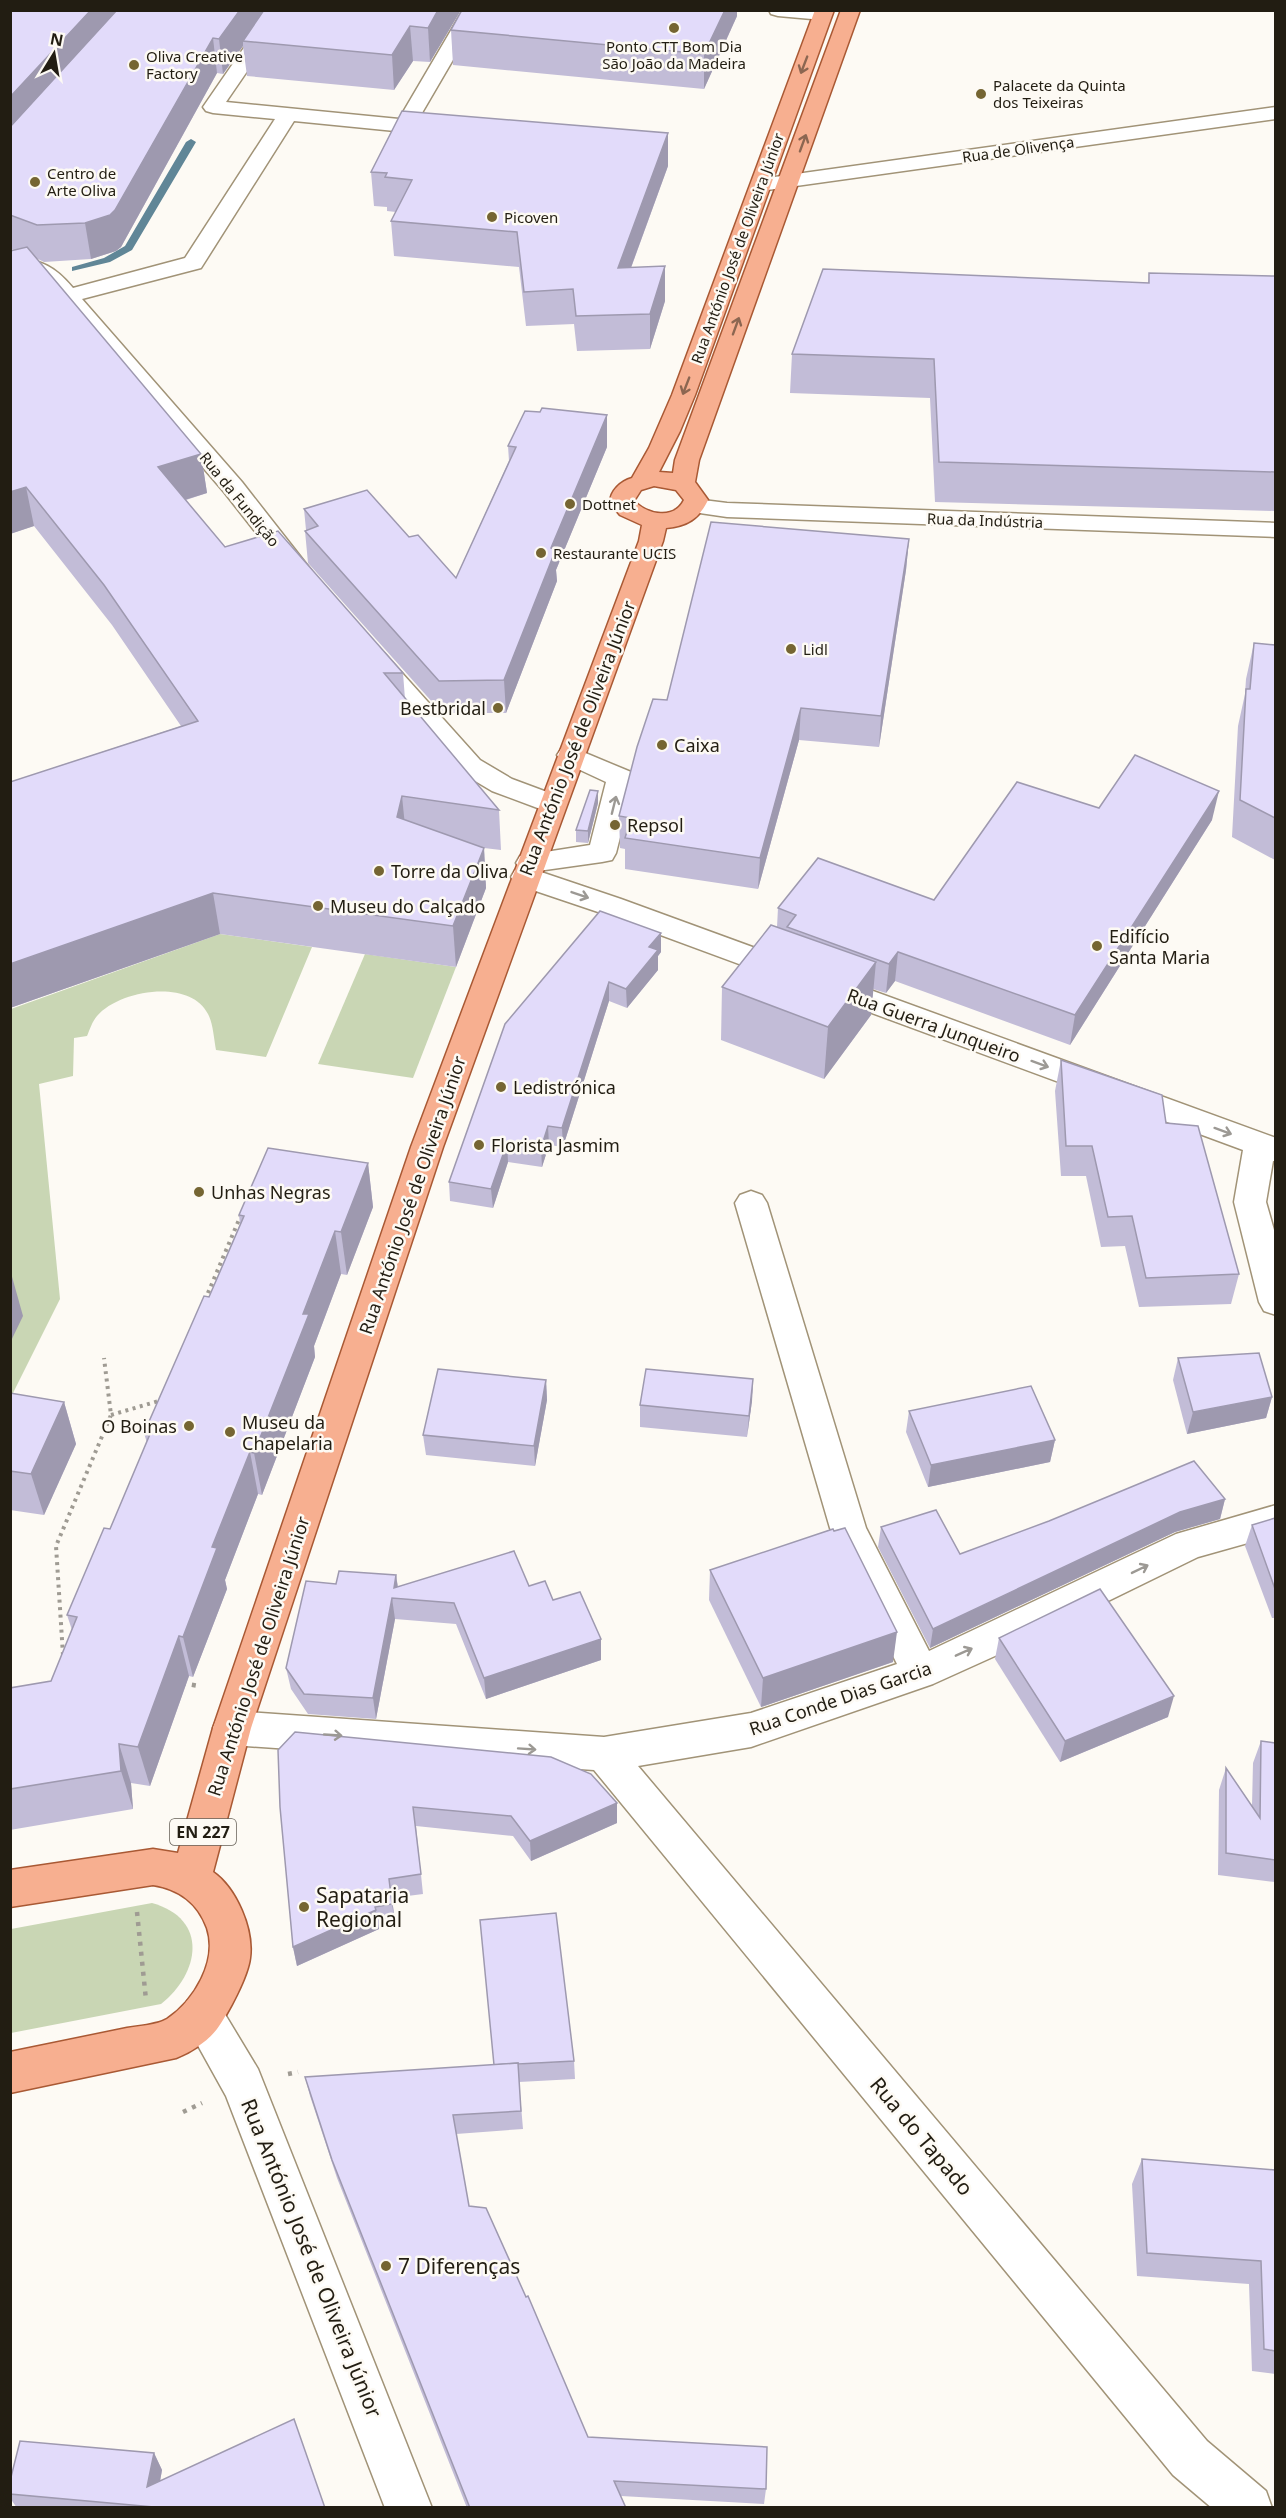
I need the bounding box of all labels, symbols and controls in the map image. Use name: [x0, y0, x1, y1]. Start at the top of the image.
marker: Ponto CTT Bom Dia São João da Madeira: [667, 21, 681, 35]
north arrow: [24, 24, 84, 84]
text: N: [48, 27, 65, 51]
place label: Ponto CTT Bom Dia São João da Madeira: [602, 36, 746, 73]
place label: Oliva Creative Factory: [146, 46, 243, 83]
one-way arrow: [798, 55, 809, 74]
marker: Oliva Creative Factory: [127, 58, 141, 72]
place label: Palacete da Quinta dos Teixeiras: [993, 75, 1126, 112]
marker: Palacete da Quinta dos Teixeiras: [974, 87, 988, 101]
street label: Rua António José de Oliveira Júnior: [686, 130, 788, 366]
street label: Rua de Olivença: [961, 131, 1075, 167]
one-way arrow: [799, 134, 810, 153]
place label: Centro de Arte Oliva: [47, 163, 116, 200]
marker: Centro de Arte Oliva: [28, 175, 42, 189]
place label: Picoven: [504, 207, 558, 227]
marker: Picoven: [485, 210, 499, 224]
one-way arrow: [732, 317, 743, 336]
one-way arrow: [680, 376, 691, 395]
street label: Rua da Fundição: [196, 447, 284, 551]
place label: Dottnet: [582, 494, 637, 514]
marker: Dottnet: [563, 497, 577, 511]
street label: Rua da Indústria: [926, 508, 1044, 532]
place label: Restaurante UCIS: [553, 543, 676, 563]
marker: Restaurante UCIS: [534, 546, 548, 560]
street label: Rua António José de Oliveira Júnior: [513, 596, 641, 879]
place label: Lidl: [803, 639, 828, 659]
marker: Lidl: [784, 642, 798, 656]
place label: Bestbridal: [400, 696, 486, 720]
marker: Bestbridal: [491, 701, 505, 715]
place label: Caixa: [674, 733, 720, 757]
marker: Caixa: [655, 738, 669, 752]
one-way arrow: [609, 796, 620, 815]
place label: Repsol: [627, 813, 684, 837]
marker: Repsol: [608, 818, 622, 832]
place label: Torre da Oliva: [391, 859, 508, 883]
marker: Torre da Oliva: [372, 864, 386, 878]
one-way arrow: [570, 891, 589, 902]
place label: Museu do Calçado: [330, 894, 485, 918]
marker: Museu do Calçado: [311, 899, 325, 913]
place label: Edifício Santa Maria: [1109, 924, 1210, 969]
marker: Edifício Santa Maria: [1090, 939, 1104, 953]
street label: Rua Guerra Junqueiro: [844, 982, 1024, 1068]
street label: Rua António José de Oliveira Júnior: [353, 1052, 471, 1337]
one-way arrow: [1030, 1059, 1049, 1070]
place label: Ledistrónica: [513, 1075, 616, 1099]
marker: Ledistrónica: [494, 1080, 508, 1094]
one-way arrow: [1213, 1126, 1232, 1137]
place label: Florista Jasmim: [491, 1133, 620, 1157]
marker: Florista Jasmim: [472, 1138, 486, 1152]
place label: Unhas Negras: [211, 1180, 331, 1204]
marker: Unhas Negras: [192, 1185, 206, 1199]
place label: Museu da Chapelaria: [242, 1410, 333, 1455]
place label: O Boinas: [101, 1414, 177, 1438]
marker: O Boinas: [182, 1419, 196, 1433]
marker: Museu da Chapelaria: [223, 1425, 237, 1439]
street label: Rua António José de Oliveira Júnior: [201, 1512, 315, 1799]
one-way arrow: [1130, 1562, 1148, 1574]
one-way arrow: [954, 1646, 972, 1658]
street label: Rua Conde Dias Garcia: [746, 1656, 934, 1740]
one-way arrow: [322, 1730, 342, 1741]
one-way arrow: [517, 1743, 537, 1754]
road number: EN 227: [170, 1819, 236, 1845]
place label: Sapataria Regional: [316, 1881, 409, 1933]
marker: Sapataria Regional: [297, 1900, 311, 1914]
street label: Rua do Tapado: [864, 2071, 980, 2201]
street label: Rua António José de Oliveira Júnior: [235, 2094, 389, 2422]
place label: 7 Diferenças: [398, 2252, 520, 2280]
marker: 7 Diferenças: [379, 2259, 393, 2273]

